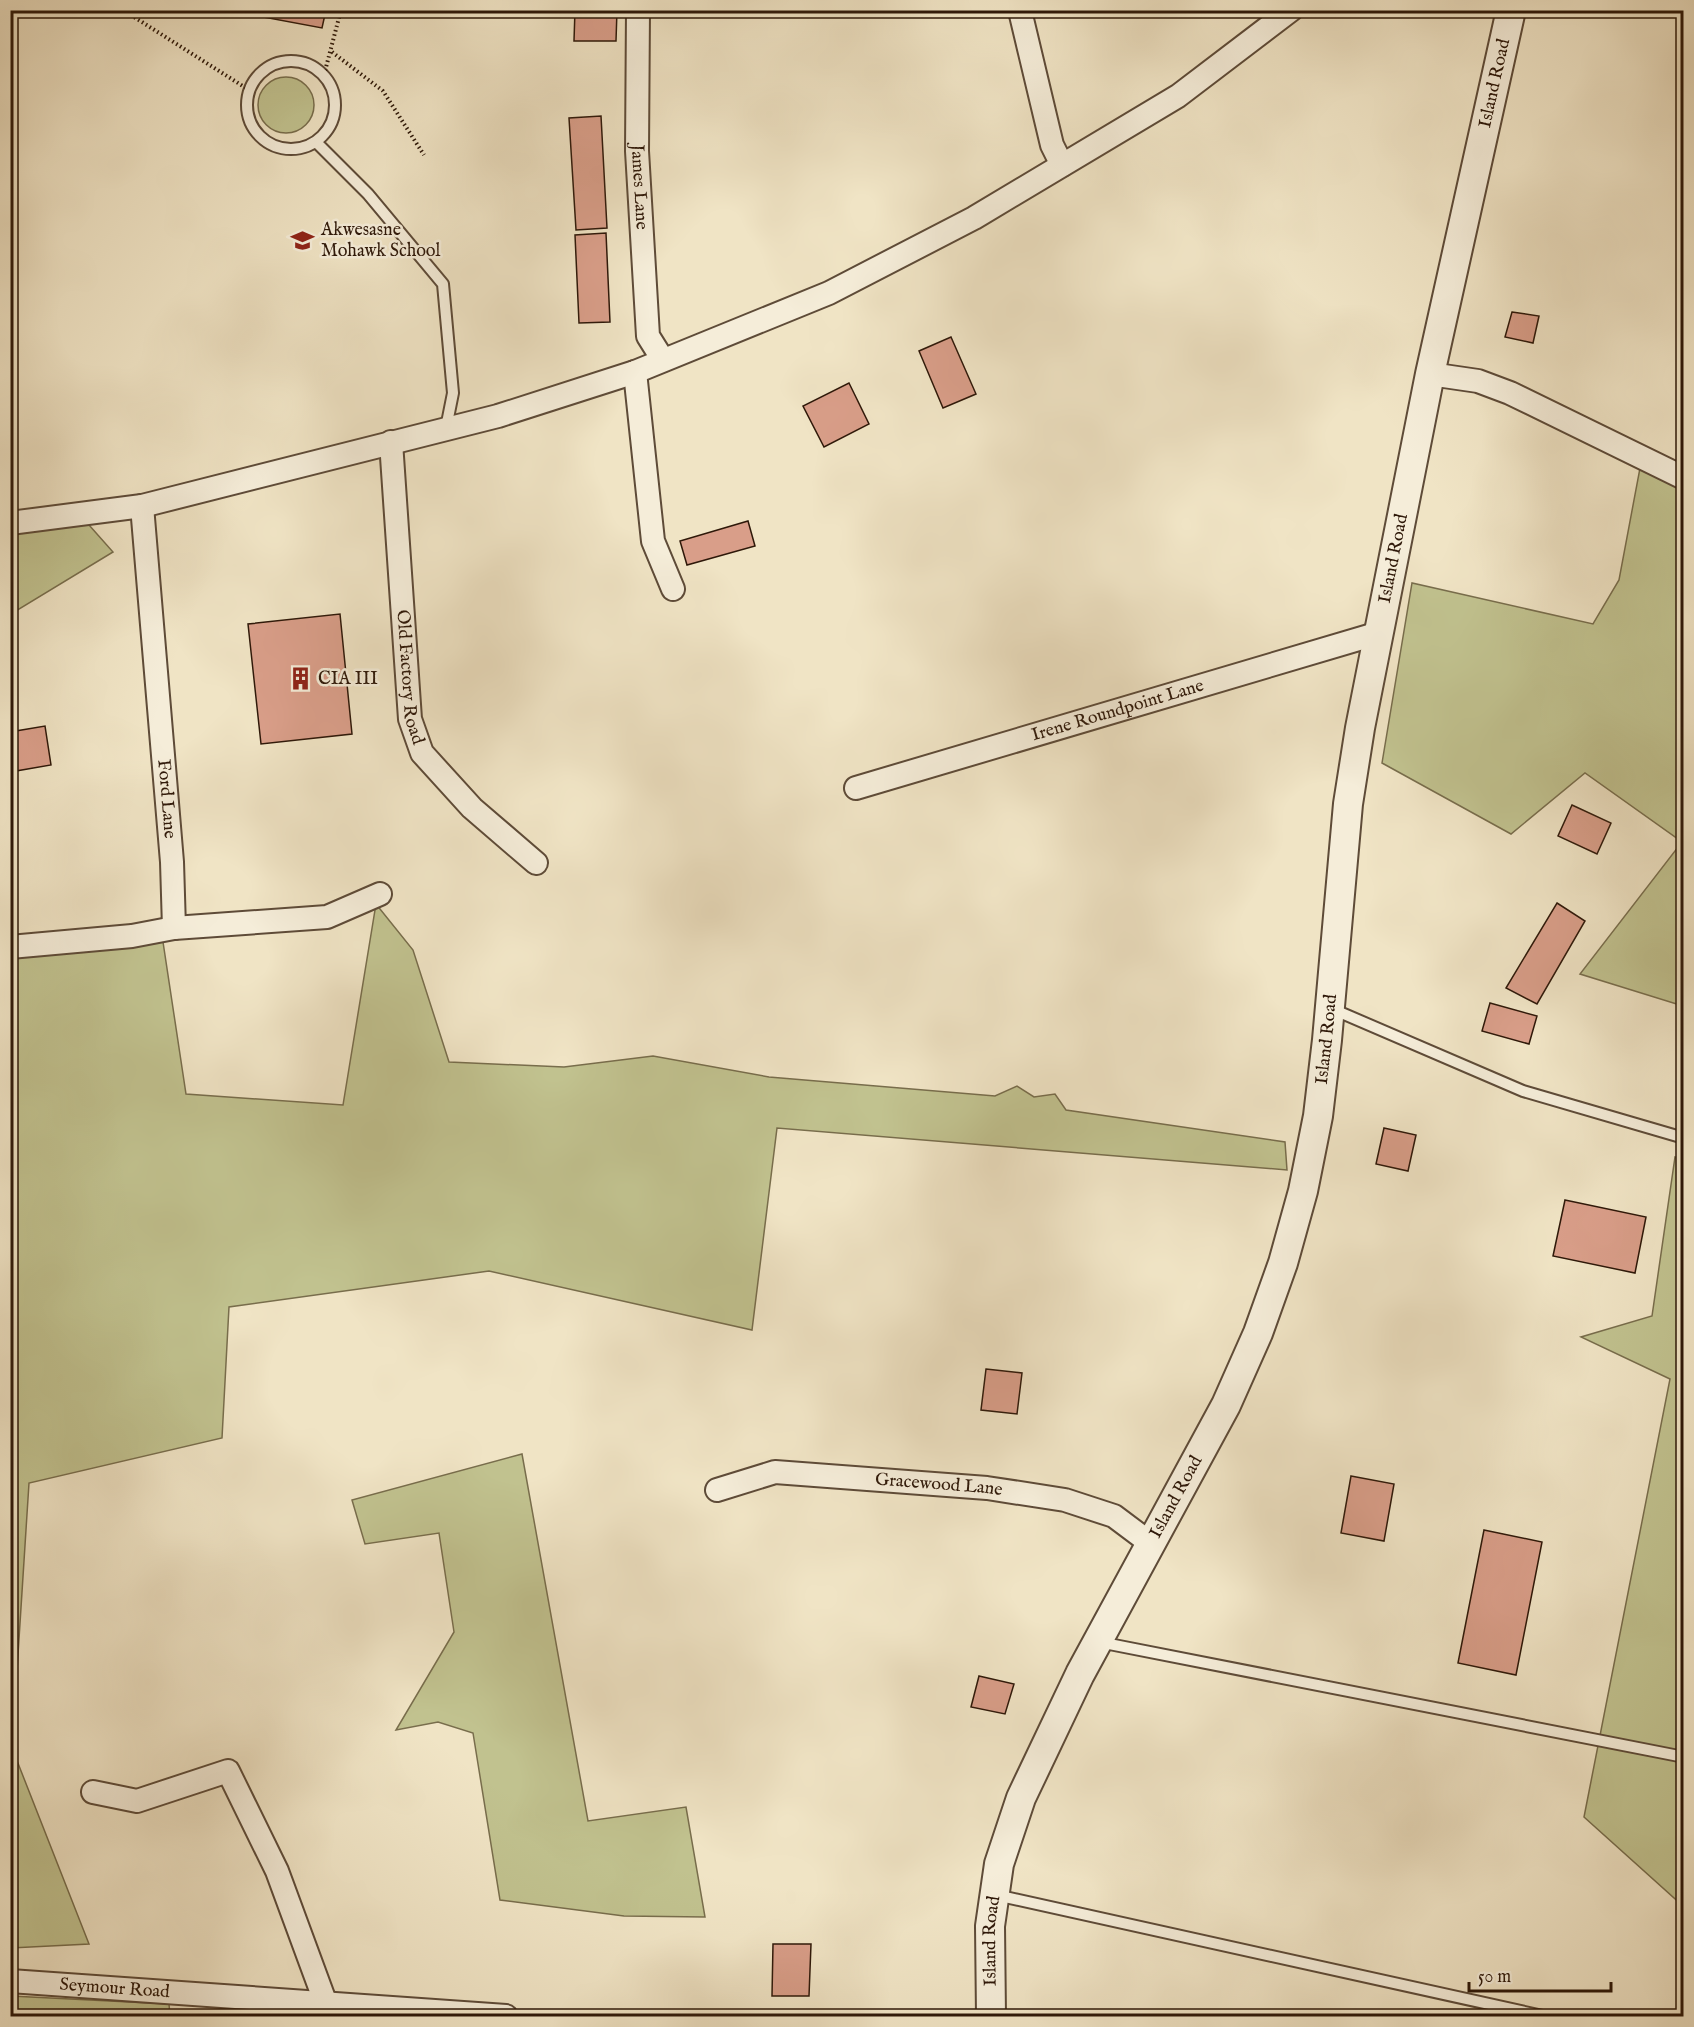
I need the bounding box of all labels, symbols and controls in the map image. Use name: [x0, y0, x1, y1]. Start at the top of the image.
street label: Island Road: [1474, 36, 1516, 130]
street label: James Lane: [625, 142, 653, 230]
place label: Akwesasne Mohawk School: [320, 219, 440, 263]
school or university icon: Akwesasne Mohawk School: [290, 227, 316, 253]
street label: Island Road: [1373, 512, 1414, 605]
street label: Old Factory Road: [391, 609, 430, 748]
building icon: CIA III: [287, 666, 313, 692]
place label: CIA III: [318, 668, 378, 691]
street label: Irene Roundpoint Lane: [1029, 674, 1207, 747]
street label: Ford Lane: [152, 758, 181, 840]
street label: Island Road: [1310, 993, 1343, 1086]
street label: Island Road: [1144, 1451, 1208, 1542]
street label: Gracewood Lane: [874, 1468, 1004, 1502]
street label: Island Road: [978, 1894, 1006, 1986]
scale bar: [1469, 1955, 1612, 1993]
text: 50 m: [1478, 1966, 1511, 1989]
street label: Seymour Road: [59, 1973, 171, 2004]

